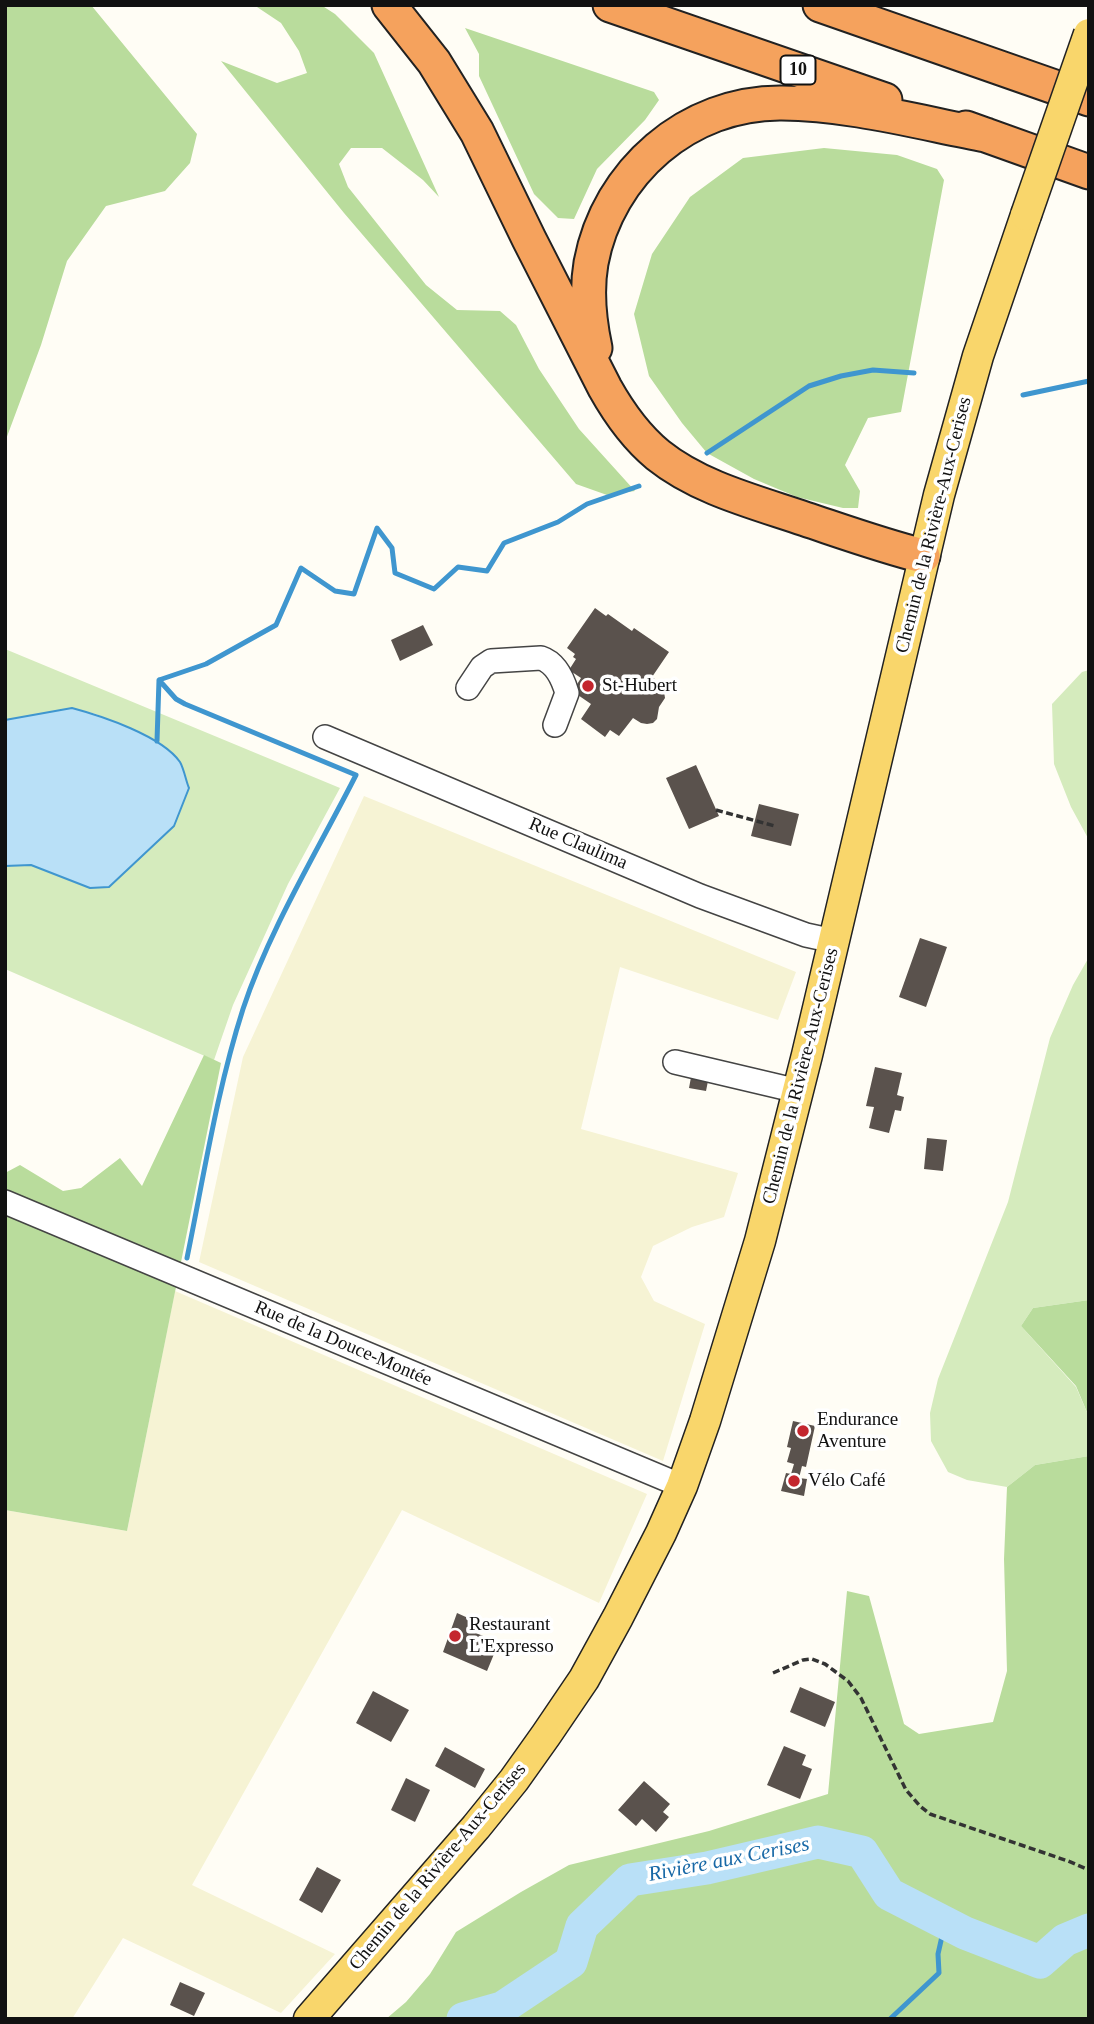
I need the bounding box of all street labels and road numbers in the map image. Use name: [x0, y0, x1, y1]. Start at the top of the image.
road number: 10: [780, 56, 816, 84]
street label: Chemin de la Rivière-Aux-Cerises: [891, 395, 977, 655]
street label: Rue Claulima: [525, 813, 631, 875]
street label: Chemin de la Rivière-Aux-Cerises: [758, 946, 844, 1206]
street label: Rue de la Douce-Montée: [251, 1296, 435, 1392]
street label: Chemin de la Rivière-Aux-Cerises: [345, 1759, 531, 1975]

